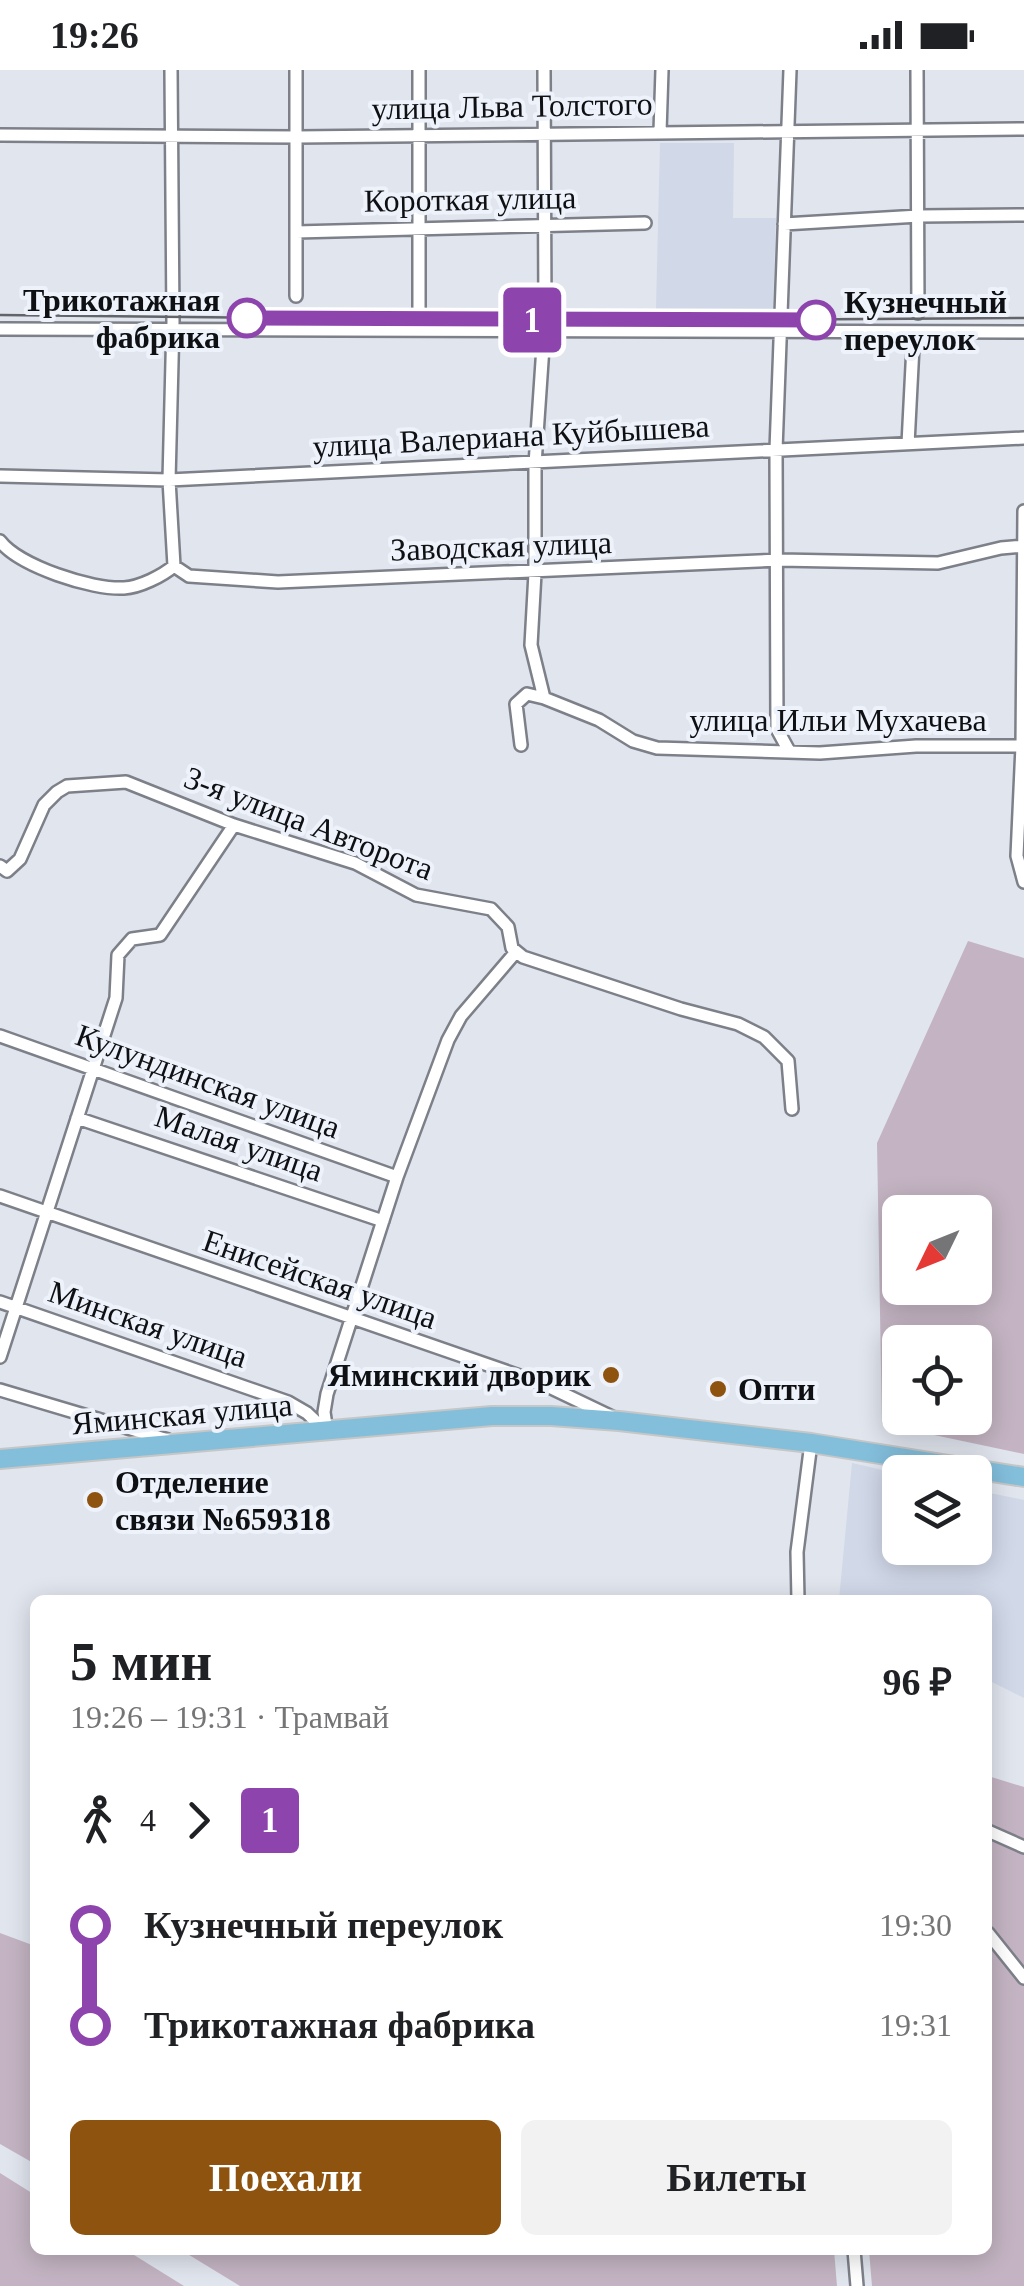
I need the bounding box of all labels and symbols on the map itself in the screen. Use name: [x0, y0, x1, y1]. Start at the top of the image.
street label: улица Льва Толстого: [371, 86, 653, 126]
street label: Короткая улица: [364, 179, 576, 219]
place label: Трикотажная фабрика: [23, 282, 220, 355]
place label: Кузнечный переулок: [844, 284, 1007, 357]
line badge: 1: [500, 288, 564, 352]
marker: Трикотажная фабрика: [228, 299, 266, 337]
marker: Кузнечный переулок: [797, 301, 835, 339]
street label: улица Валериана Куйбышева: [312, 408, 710, 464]
street label: Заводская улица: [390, 524, 612, 568]
street label: улица Ильи Мухачева: [689, 702, 987, 738]
street label: 3-я улица Авторота: [180, 759, 438, 887]
street label: Кулундинская улица: [71, 1016, 345, 1146]
street label: Малая улица: [150, 1098, 328, 1188]
north arrow: [882, 1195, 992, 1305]
street label: Енисейская улица: [198, 1222, 442, 1336]
street label: Минская улица: [44, 1273, 252, 1375]
place label: Яминский дворик: [328, 1357, 592, 1393]
marker: Яминский дворик: [600, 1364, 622, 1386]
place label: Опти: [738, 1371, 815, 1407]
marker: Опти: [707, 1378, 729, 1400]
street label: Яминская улица: [70, 1386, 294, 1442]
place label: Отделение связи №659318: [115, 1464, 331, 1537]
marker: Отделение связи №659318: [84, 1489, 106, 1511]

